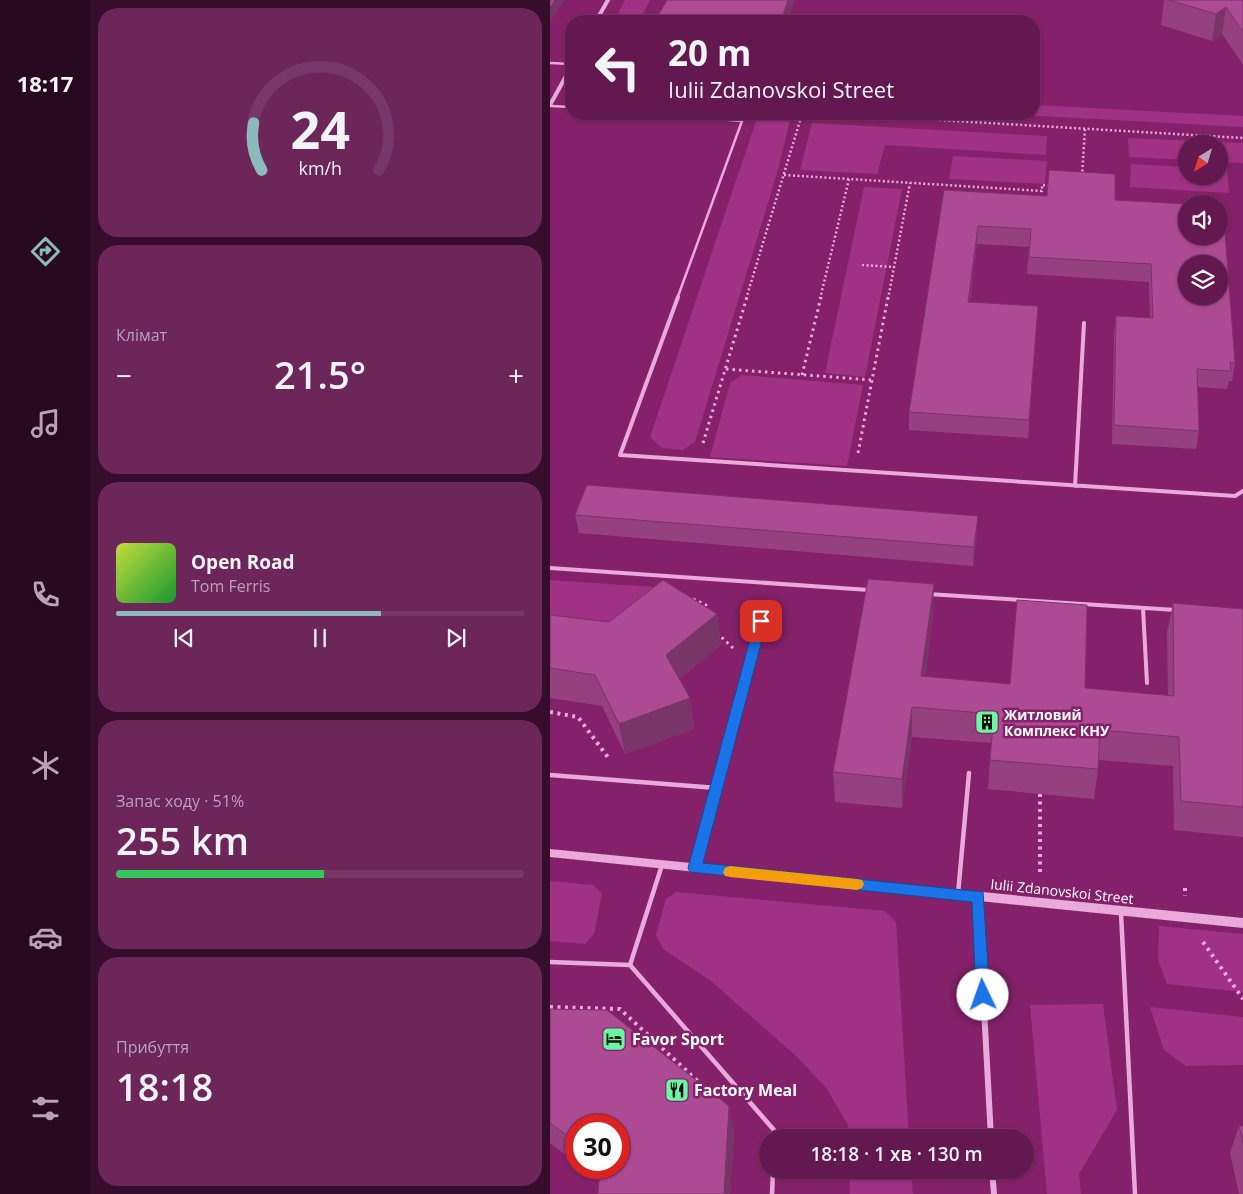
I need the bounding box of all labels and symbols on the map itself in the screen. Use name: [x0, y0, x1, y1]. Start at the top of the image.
north arrow: [1178, 135, 1228, 185]
pin: [740, 600, 782, 642]
place label: Житловий Комплекс КНУ: [1004, 705, 1110, 740]
building icon: Житловий Комплекс КНУ: [974, 709, 1000, 735]
street label: Iulii Zdanovskoi Street: [989, 874, 1135, 908]
position arrow: [956, 968, 1008, 1020]
hotel icon: Favor Sport: [601, 1026, 627, 1052]
place label: Favor Sport: [632, 1028, 724, 1050]
restaurant icon: Factory Meal: [664, 1077, 690, 1103]
place label: Factory Meal: [694, 1079, 797, 1101]
speed limit sign: 30: [565, 1114, 630, 1179]

